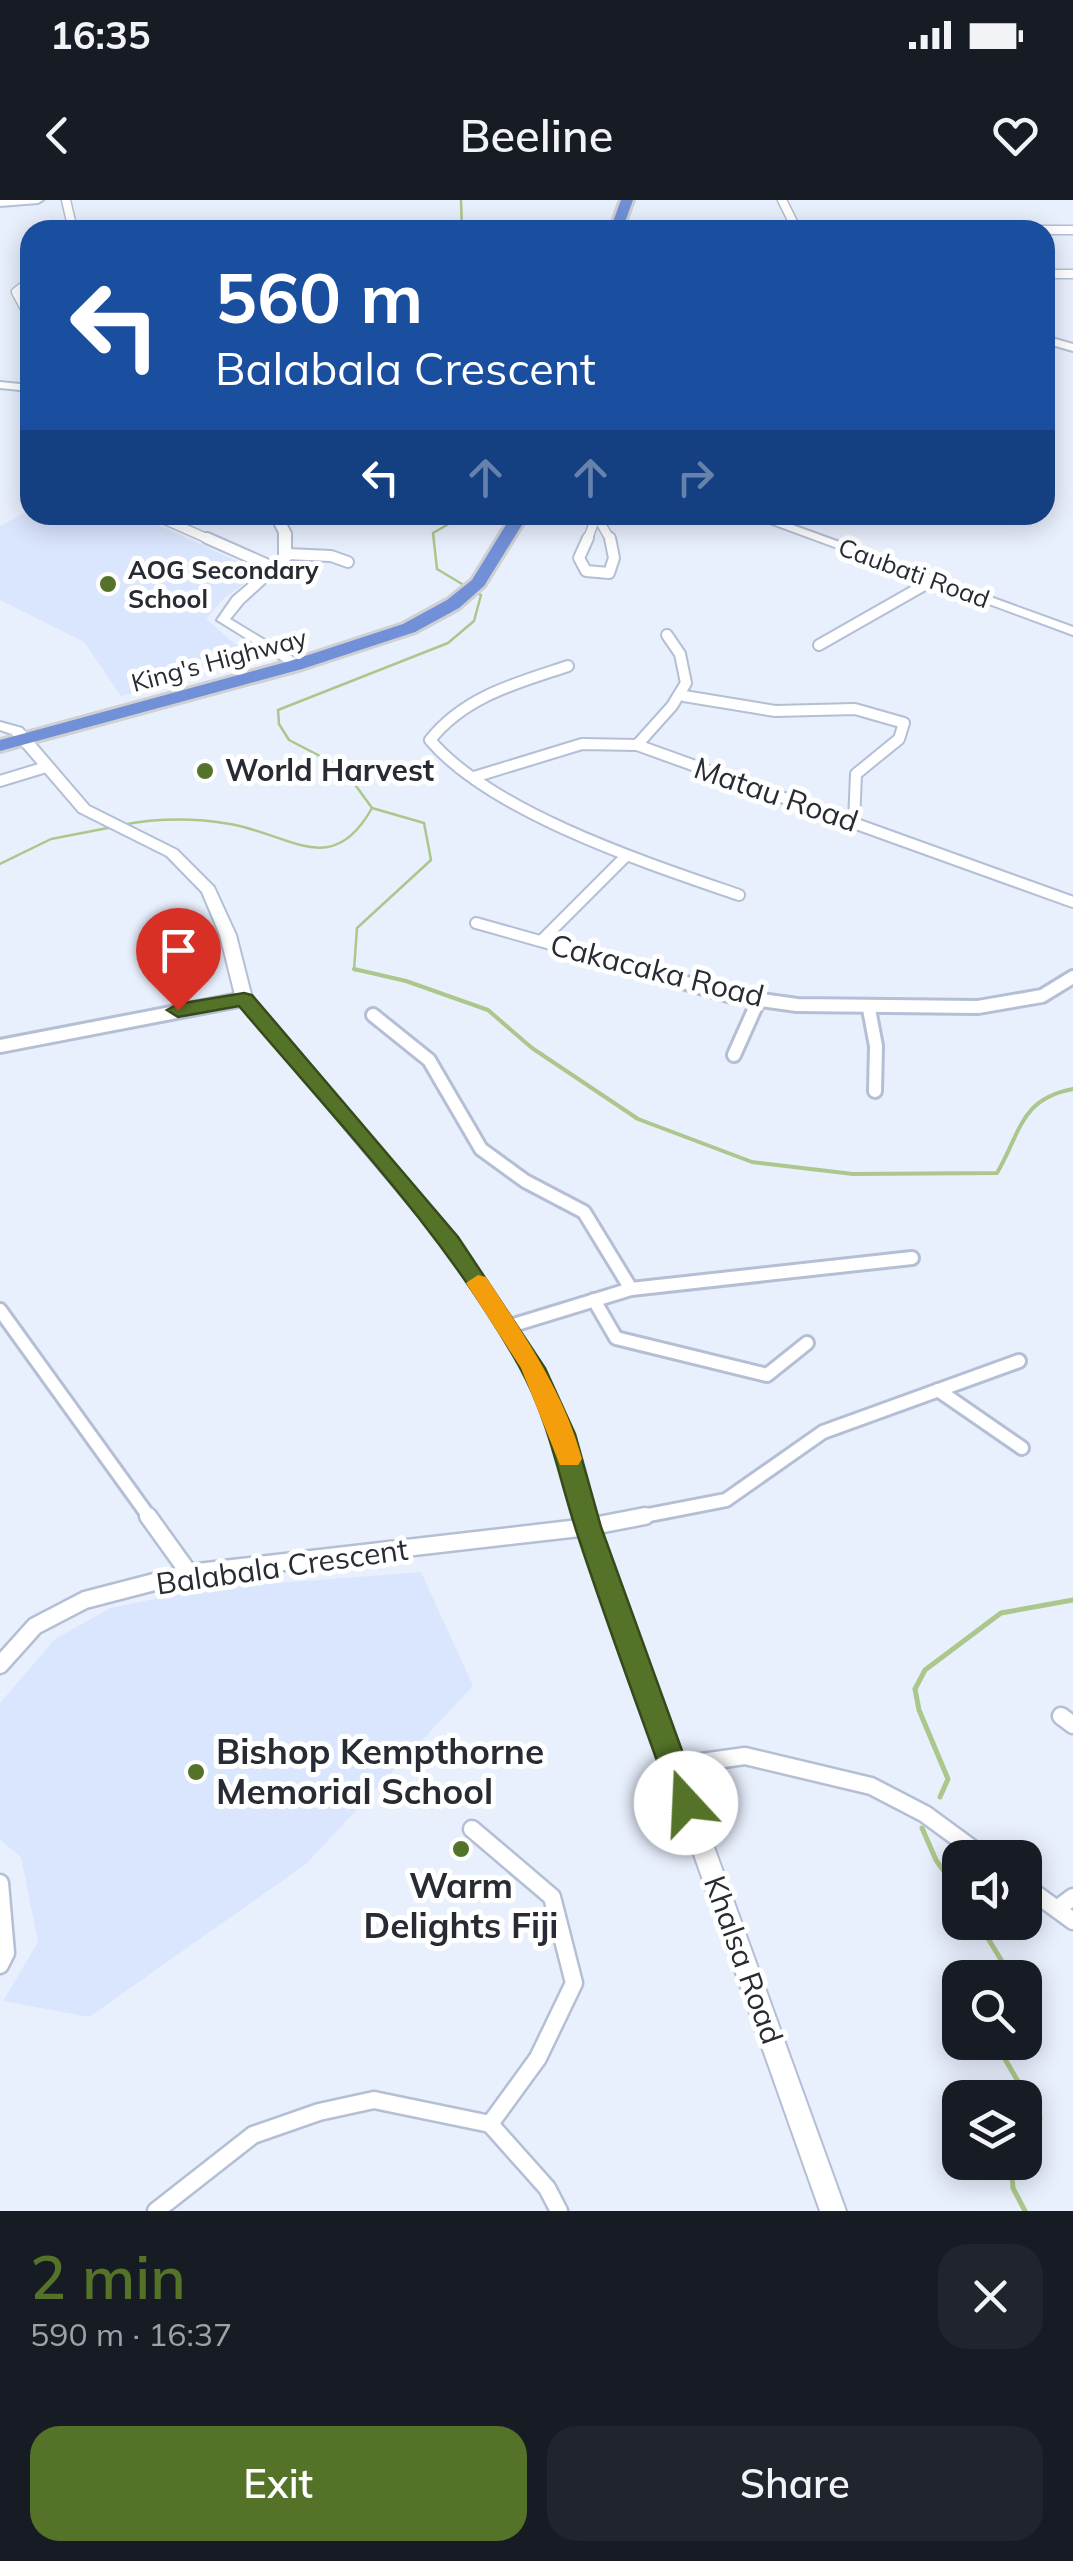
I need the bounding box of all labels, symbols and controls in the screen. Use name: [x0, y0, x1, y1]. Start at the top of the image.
text: 16:35: [50, 11, 151, 59]
text: Beeline: [460, 107, 613, 163]
icon: back: [30, 108, 85, 163]
icon: heart: [988, 108, 1043, 163]
text: 560 m: [215, 253, 423, 341]
icon: left: [50, 260, 180, 390]
text: Balabala Crescent: [215, 340, 596, 396]
icon: left: [353, 450, 408, 505]
icon: ahead: [458, 450, 513, 505]
icon: ahead: [563, 450, 618, 505]
icon: right: [668, 450, 723, 505]
street label: Caubati Road: [834, 531, 994, 614]
place label: AOG Secondary School: [128, 554, 319, 614]
marker: AOG Secondary School: [97, 573, 119, 595]
street label: King's Highway: [128, 621, 310, 698]
street label: Matau Road: [689, 748, 863, 840]
place label: World Harvest: [225, 751, 434, 789]
marker: World Harvest: [194, 760, 216, 782]
pin: [136, 908, 221, 1011]
icon: arrive: [151, 923, 206, 978]
street label: Cakacaka Road: [547, 925, 768, 1015]
street label: Balabala Crescent: [154, 1530, 410, 1602]
place label: Bishop Kempthorne Memorial School: [216, 1729, 544, 1813]
position arrow: [634, 1751, 738, 1855]
marker: Bishop Kempthorne Memorial School: [185, 1761, 207, 1783]
marker: Warm Delights Fiji: [450, 1838, 472, 1860]
map controls: [942, 1840, 1042, 2180]
button: sound: [942, 1840, 1042, 1940]
place label: Warm Delights Fiji: [364, 1863, 558, 1947]
street label: Khalsa Road: [696, 1870, 792, 2049]
button: search: [942, 1960, 1042, 2060]
button: layers: [942, 2080, 1042, 2180]
text: 2 min: [30, 2239, 186, 2314]
button: close: [938, 2244, 1043, 2349]
text: 590 m · 16:37: [30, 2314, 232, 2354]
button: Exit: [30, 2426, 527, 2541]
button: Share: [547, 2426, 1043, 2541]

